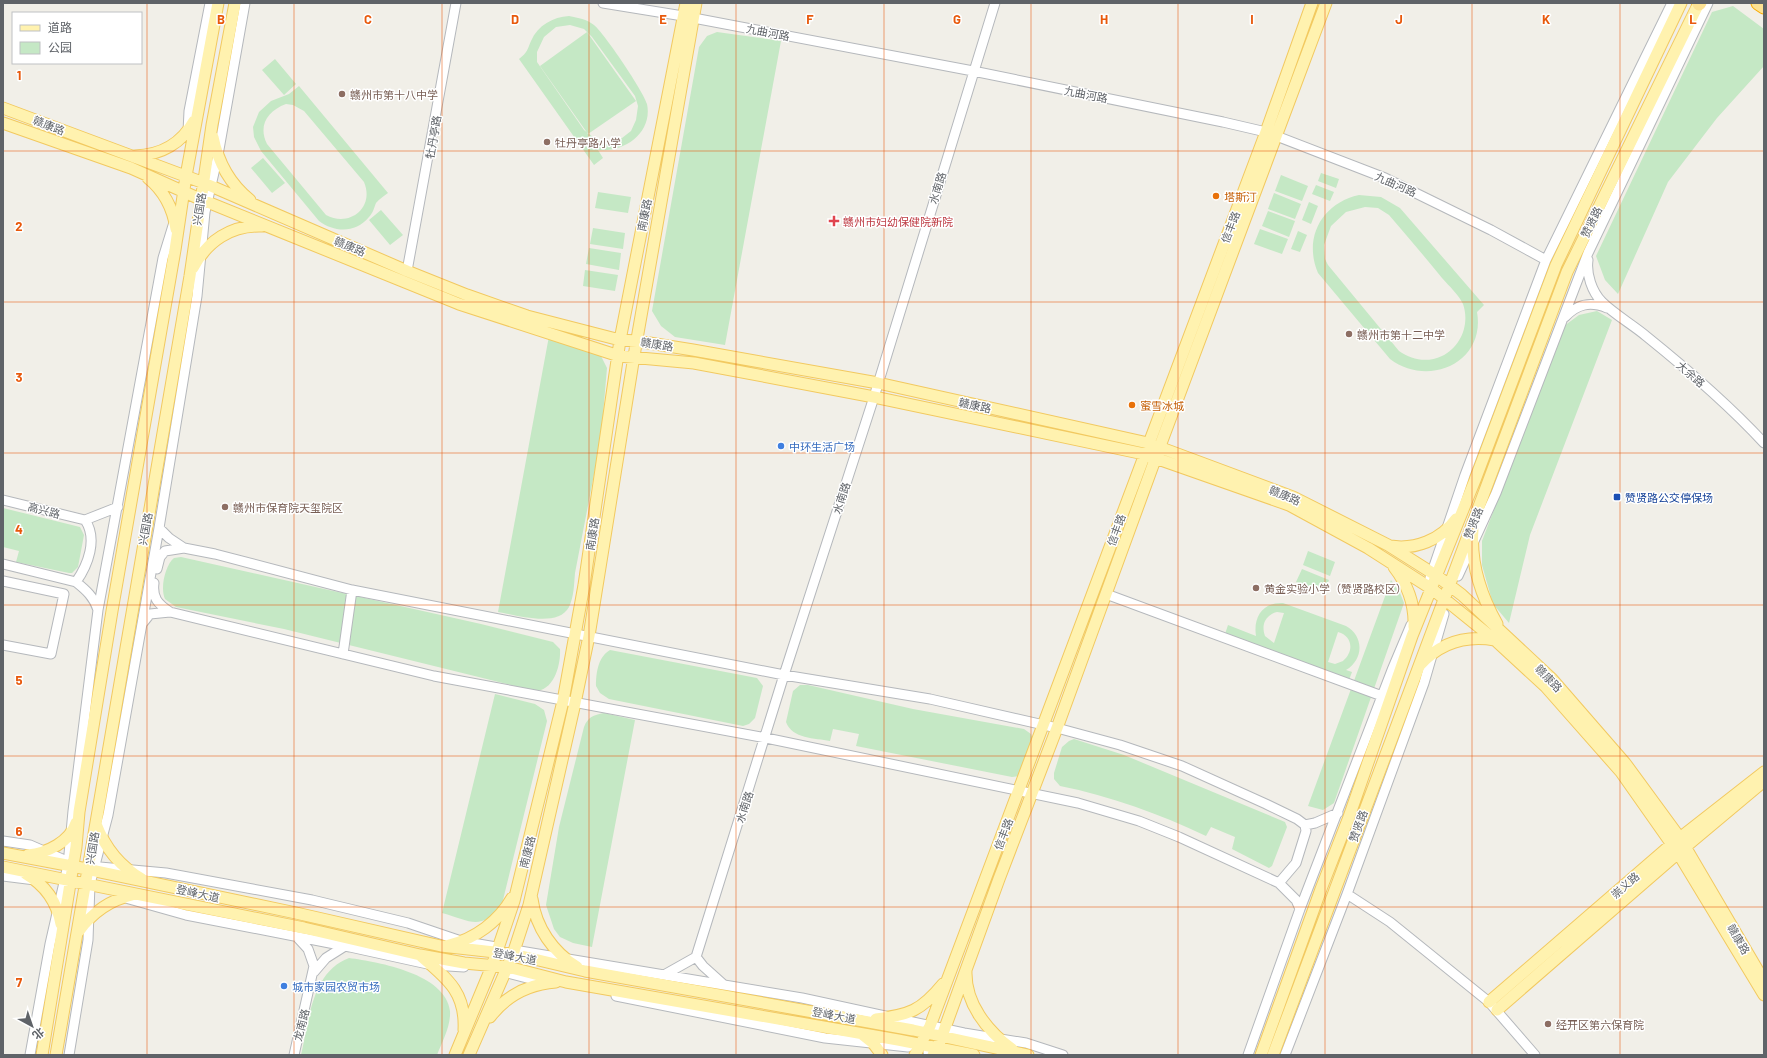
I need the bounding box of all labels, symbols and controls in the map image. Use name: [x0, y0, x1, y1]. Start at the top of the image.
text: B: [217, 11, 225, 27]
text: C: [364, 11, 372, 27]
text: D: [511, 11, 519, 27]
text: E: [659, 11, 667, 27]
text: F: [806, 11, 814, 27]
text: G: [953, 11, 961, 27]
text: H: [1100, 11, 1108, 27]
text: I: [1250, 11, 1254, 27]
text: J: [1395, 11, 1403, 27]
text: K: [1542, 11, 1550, 27]
text: L: [1689, 11, 1697, 27]
legend: [12, 12, 142, 64]
text: 道路: [48, 20, 72, 34]
street label: 九曲河路: [745, 21, 791, 43]
text: 公园: [48, 40, 72, 54]
text: 1: [17, 67, 21, 83]
street label: 九曲河路: [1063, 83, 1109, 105]
place label: 赣州市第十八中学: [350, 88, 438, 101]
marker: 赣州市第十八中学: [337, 89, 347, 99]
street label: 赣康路: [31, 113, 67, 137]
street label: 牡丹亭路: [423, 114, 443, 160]
place label: 牡丹亭路小学: [555, 136, 621, 149]
marker: 牡丹亭路小学: [542, 137, 552, 147]
street label: 九曲河路: [1373, 169, 1419, 199]
street label: 水南路: [926, 170, 948, 206]
place label: 塔斯汀: [1224, 190, 1257, 203]
marker: 塔斯汀: [1211, 191, 1221, 201]
street label: 兴国路: [190, 192, 208, 226]
street label: 南康路: [634, 198, 654, 232]
street label: 赞贤路: [1578, 204, 1604, 240]
street label: 信丰路: [1218, 209, 1242, 245]
marker: 赣州市妇幼保健院新院: [828, 215, 840, 227]
place label: 赣州市妇幼保健院新院: [843, 215, 953, 228]
text: 2: [15, 218, 23, 234]
street label: 赣康路: [332, 234, 368, 258]
place label: 赣州市第十二中学: [1357, 328, 1445, 341]
marker: 赣州市第十二中学: [1344, 329, 1354, 339]
street label: 赣康路: [640, 335, 674, 353]
street label: 大余路: [1674, 358, 1708, 390]
text: 3: [15, 369, 23, 385]
street label: 赣康路: [958, 395, 992, 415]
place label: 蜜雪冰城: [1140, 399, 1184, 412]
marker: 蜜雪冰城: [1127, 400, 1137, 410]
place label: 中环生活广场: [789, 440, 855, 453]
marker: 中环生活广场: [776, 441, 786, 451]
street label: 水南路: [830, 480, 852, 516]
street label: 赣康路: [1267, 483, 1303, 507]
place label: 赞贤路公交停保场: [1625, 491, 1713, 504]
marker: 赞贤路公交停保场: [1612, 492, 1622, 502]
street label: 高兴路: [26, 500, 62, 520]
place label: 赣州市保育院天玺院区: [233, 501, 343, 514]
marker: 赣州市保育院天玺院区: [220, 502, 230, 512]
street label: 赞贤路: [1461, 505, 1485, 541]
street label: 兴国路: [136, 512, 154, 546]
street label: 信丰路: [1104, 512, 1128, 548]
street label: 南康路: [583, 517, 601, 551]
text: 4: [15, 521, 23, 537]
place label: 黄金实验小学（赞贤路校区）: [1264, 582, 1407, 595]
marker: 黄金实验小学（赞贤路校区）: [1251, 583, 1261, 593]
street label: 赣康路: [1533, 662, 1565, 694]
text: 5: [15, 672, 23, 688]
street label: 水南路: [733, 789, 755, 825]
street label: 赞贤路: [1346, 808, 1370, 844]
street label: 信丰路: [991, 816, 1015, 852]
text: 6: [16, 823, 23, 839]
street label: 兴国路: [83, 831, 101, 865]
street label: 南康路: [517, 834, 537, 870]
street label: 崇义路: [1608, 869, 1642, 901]
street label: 登峰大道: [175, 882, 221, 904]
street label: 赣康路: [1725, 921, 1753, 957]
street label: 登峰大道: [492, 945, 538, 967]
text: 7: [16, 974, 23, 990]
place label: 城市家园农贸市场: [292, 980, 380, 993]
marker: 城市家园农贸市场: [279, 981, 289, 991]
street label: 登峰大道: [811, 1004, 857, 1026]
north arrow: [12, 1006, 52, 1046]
street label: 龙南路: [291, 1007, 311, 1043]
place label: 经开区第六保育院: [1556, 1018, 1644, 1031]
marker: 经开区第六保育院: [1543, 1019, 1553, 1029]
text: 北: [30, 1026, 47, 1043]

